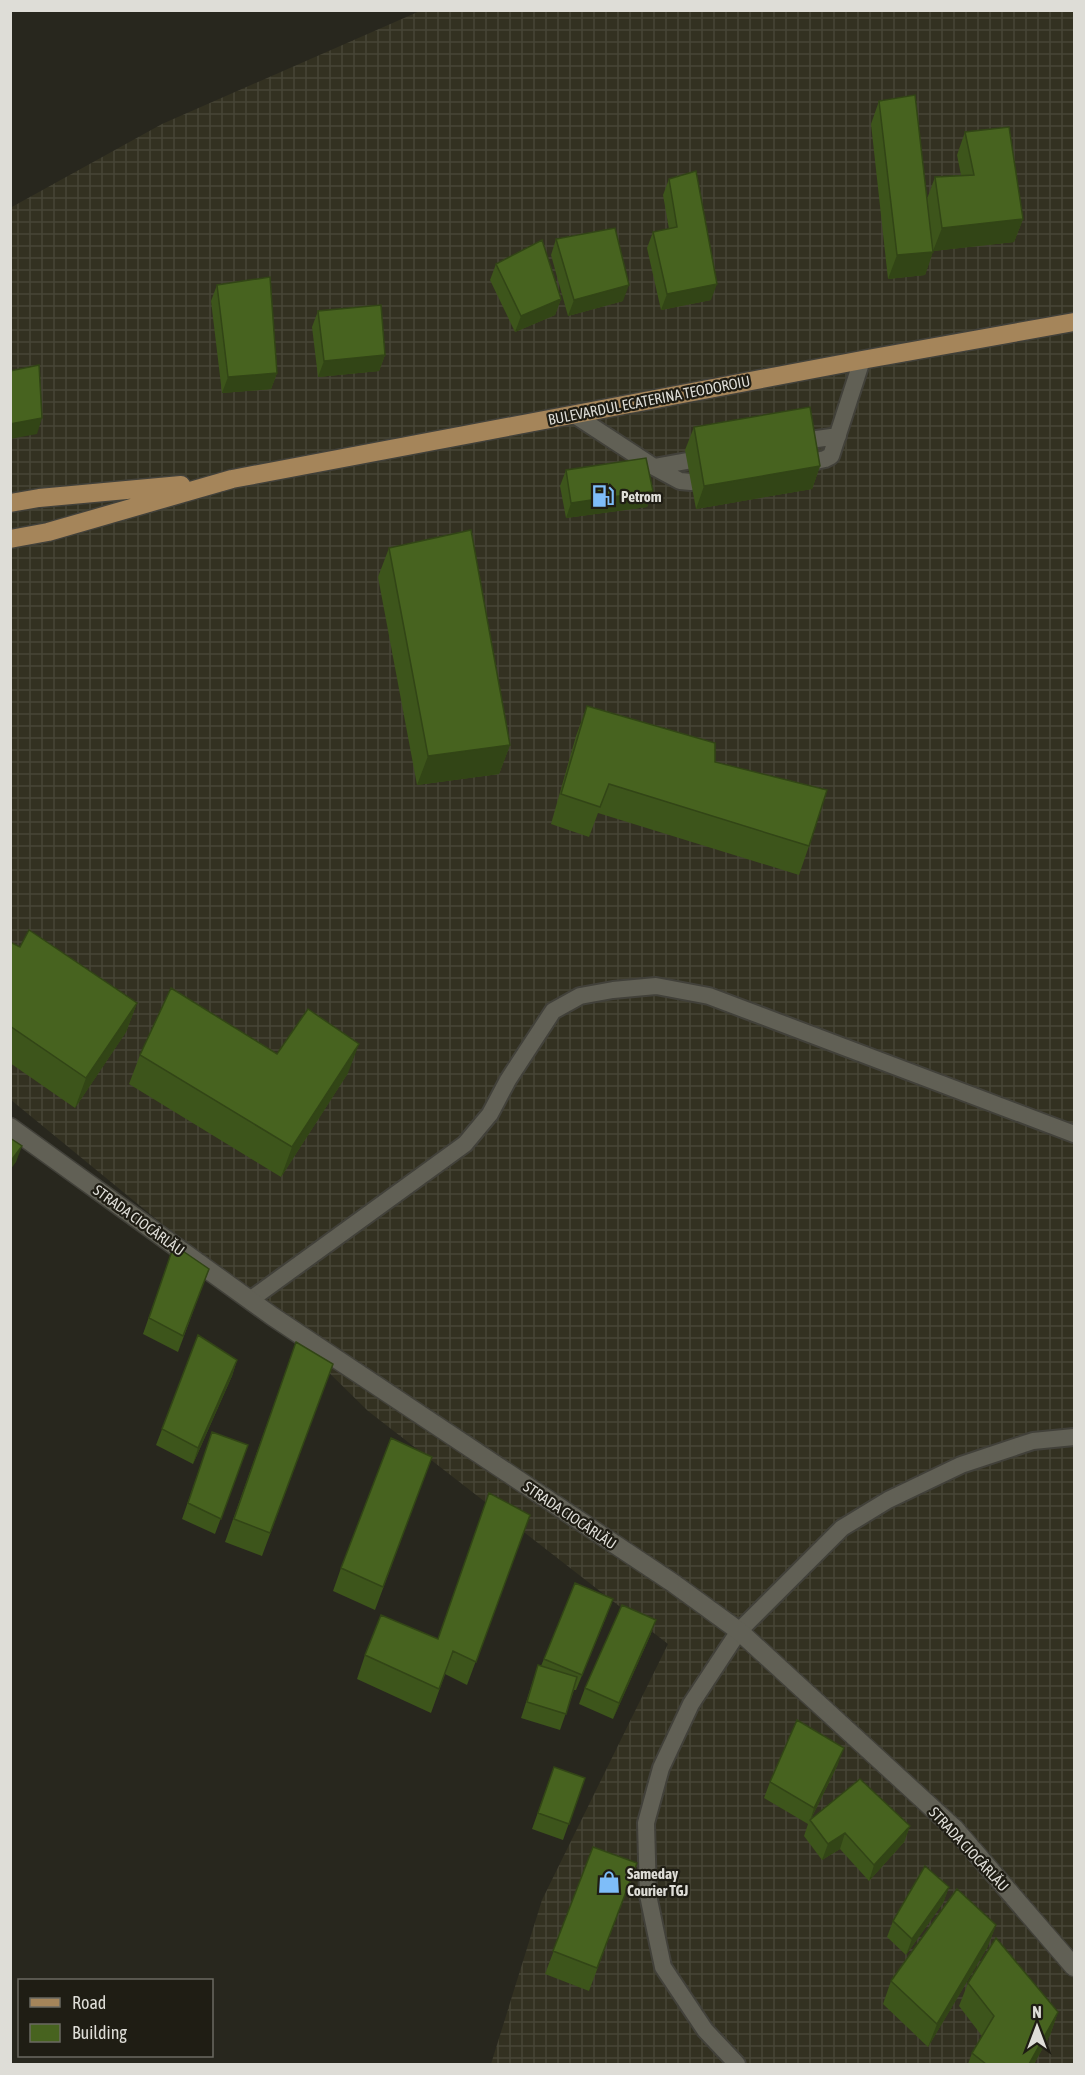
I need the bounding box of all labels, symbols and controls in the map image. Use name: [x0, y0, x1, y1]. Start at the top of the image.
street label: BULEVARDUL ECATERINA TEODOROIU: [547, 372, 751, 428]
fuel station icon: Petrom: [590, 483, 616, 509]
place label: Petrom: [621, 488, 662, 505]
street label: STRADA CIOCÂRLĂU: [90, 1181, 188, 1259]
street label: STRADA CIOCÂRLĂU: [520, 1478, 620, 1552]
street label: STRADA CIOCÂRLĂU: [926, 1804, 1012, 1894]
place label: Sameday Courier TGJ: [627, 1865, 688, 1899]
shop icon: Sameday Courier TGJ: [596, 1869, 622, 1895]
legend: [18, 1979, 213, 2057]
text: Road: [72, 1992, 106, 2013]
north arrow: [1007, 1997, 1067, 2057]
text: N: [1032, 2003, 1042, 2021]
text: Building: [72, 2022, 127, 2043]

